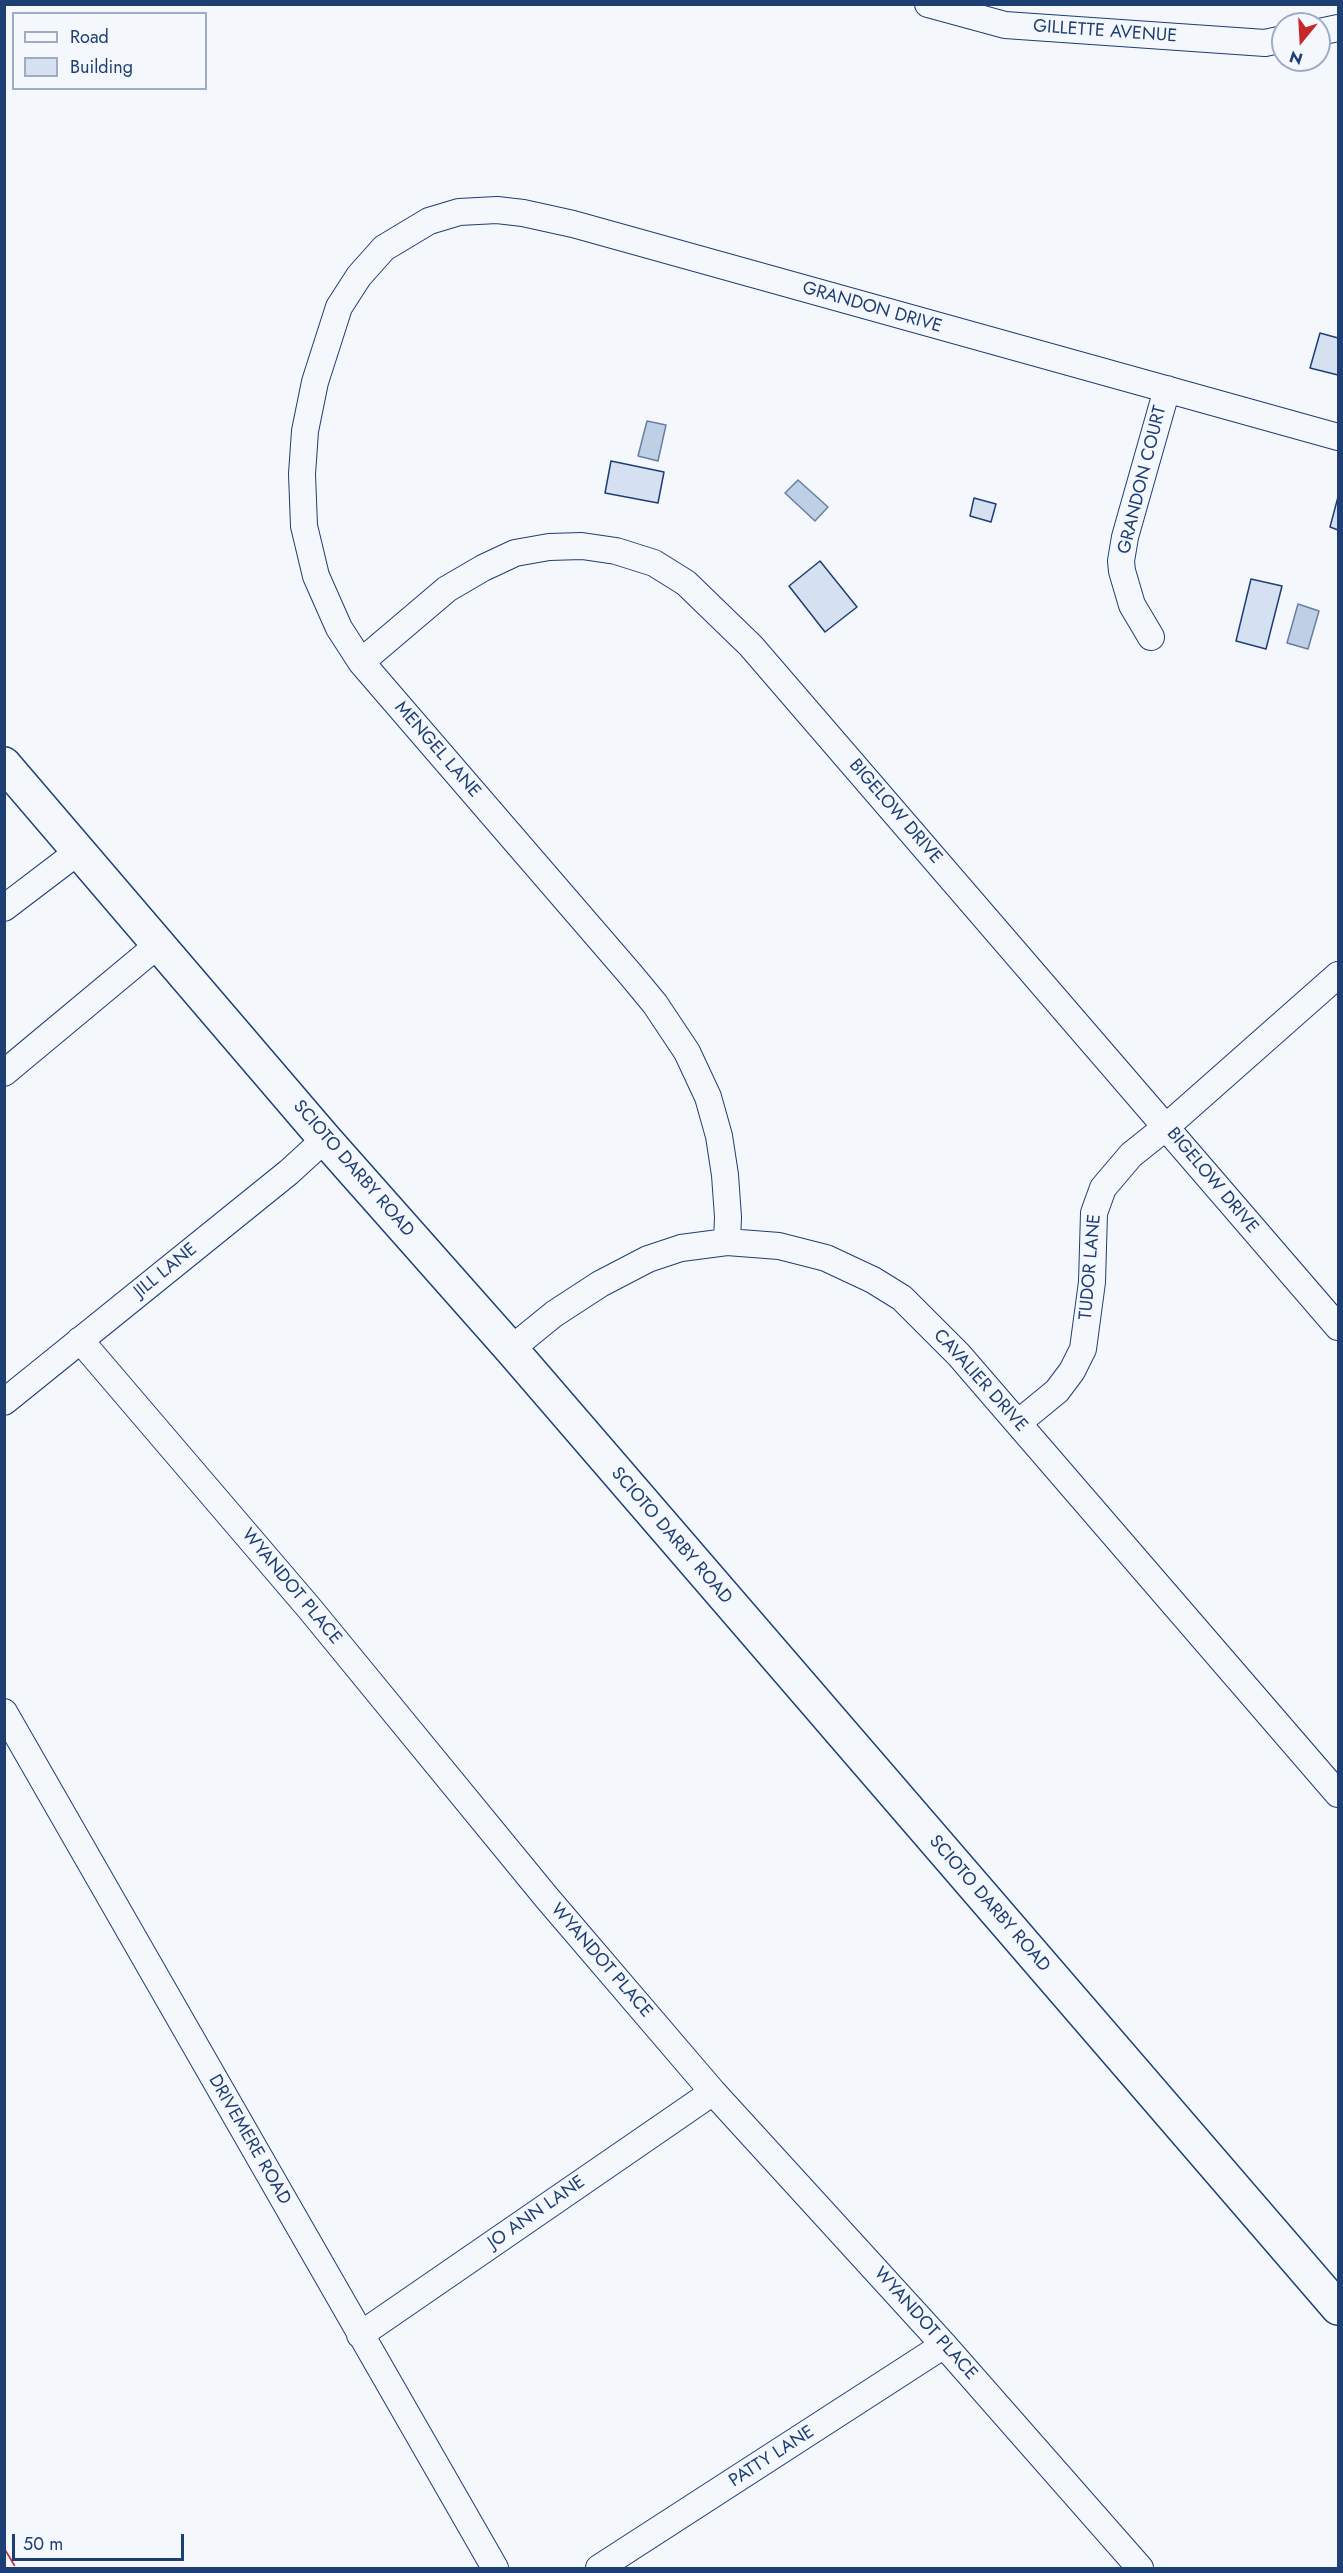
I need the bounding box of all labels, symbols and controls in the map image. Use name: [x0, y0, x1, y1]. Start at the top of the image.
legend: [12, 12, 207, 90]
north arrow: [1271, 12, 1331, 72]
street label: GILLETTE AVENUE: [1032, 16, 1178, 48]
text: Road: [70, 24, 109, 50]
text: N: [1286, 45, 1306, 71]
text: Building: [70, 54, 133, 80]
street label: GRANDON DRIVE: [800, 278, 944, 338]
street label: GRANDON COURT: [1114, 404, 1172, 556]
street label: MENGEL LANE: [389, 698, 485, 802]
street label: BIGELOW DRIVE: [844, 755, 946, 869]
street label: SCIOTO DARBY ROAD: [288, 1096, 418, 1242]
street label: BIGELOW DRIVE: [1162, 1124, 1262, 1238]
street label: TUDOR LANE: [1076, 1213, 1106, 1321]
street label: JILL LANE: [130, 1239, 202, 1303]
street label: CAVALIER DRIVE: [928, 1325, 1032, 1437]
street label: SCIOTO DARBY ROAD: [606, 1463, 736, 1609]
street label: WYANDOT PLACE: [236, 1525, 346, 1649]
street label: SCIOTO DARBY ROAD: [924, 1831, 1054, 1977]
street label: WYANDOT PLACE: [545, 1899, 657, 2023]
street label: DRIVEMERE ROAD: [203, 2071, 295, 2209]
street label: JO ANN LANE: [484, 2172, 590, 2254]
street label: WYANDOT PLACE: [869, 2263, 981, 2385]
street label: PATTY LANE: [725, 2422, 819, 2492]
scale bar: [15, 2522, 188, 2560]
text: 50 m: [23, 2531, 63, 2557]

